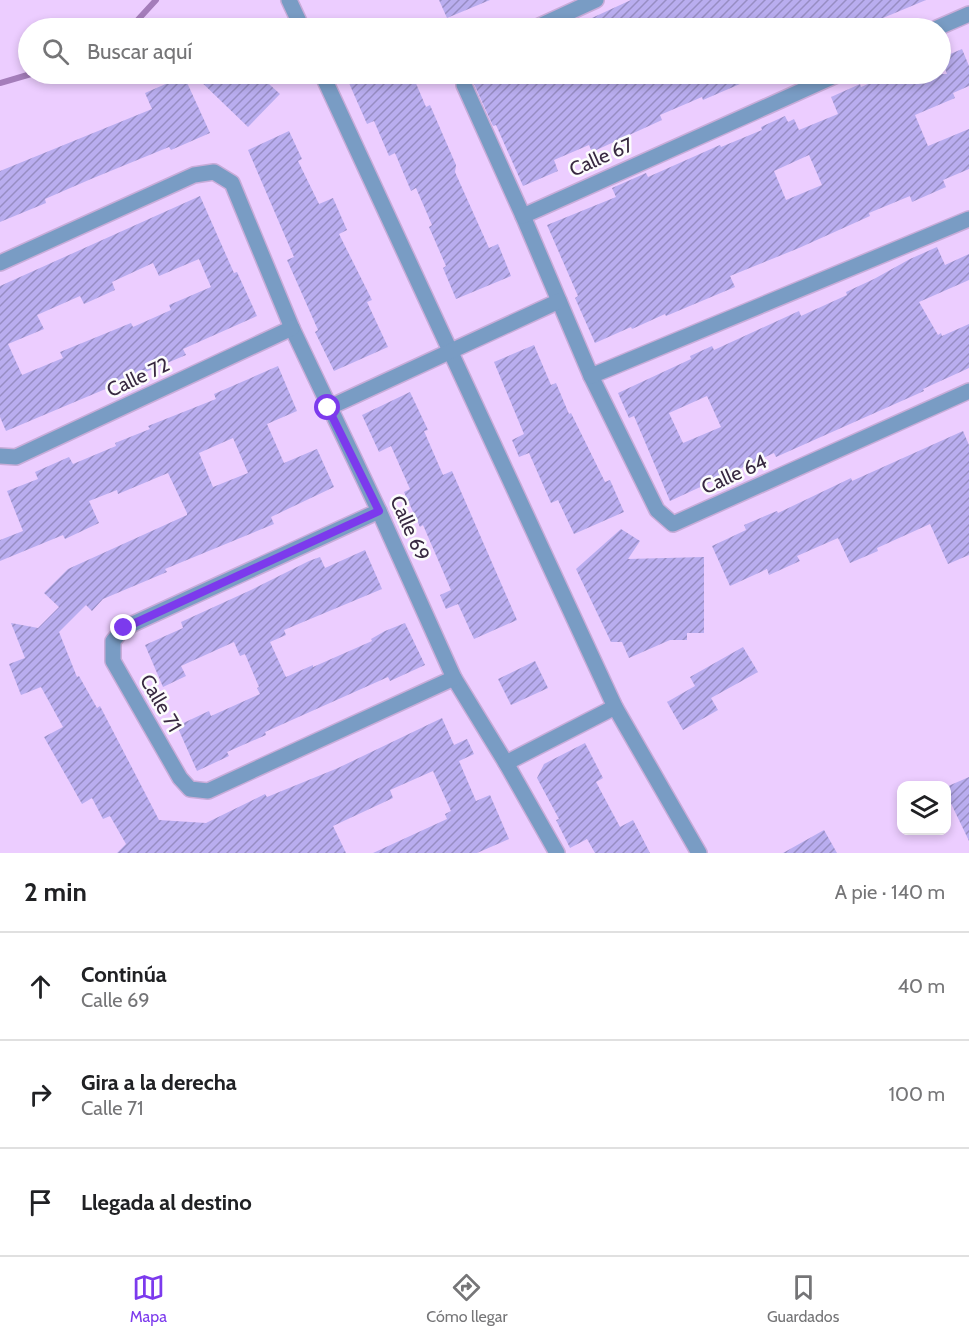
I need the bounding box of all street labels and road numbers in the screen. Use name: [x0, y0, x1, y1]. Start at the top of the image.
street label: Calle 67: [565, 132, 637, 182]
street label: Calle 72: [103, 352, 173, 402]
street label: Calle 64: [698, 449, 771, 499]
street label: Calle 69: [385, 492, 435, 564]
street label: Calle 71: [135, 670, 187, 736]

